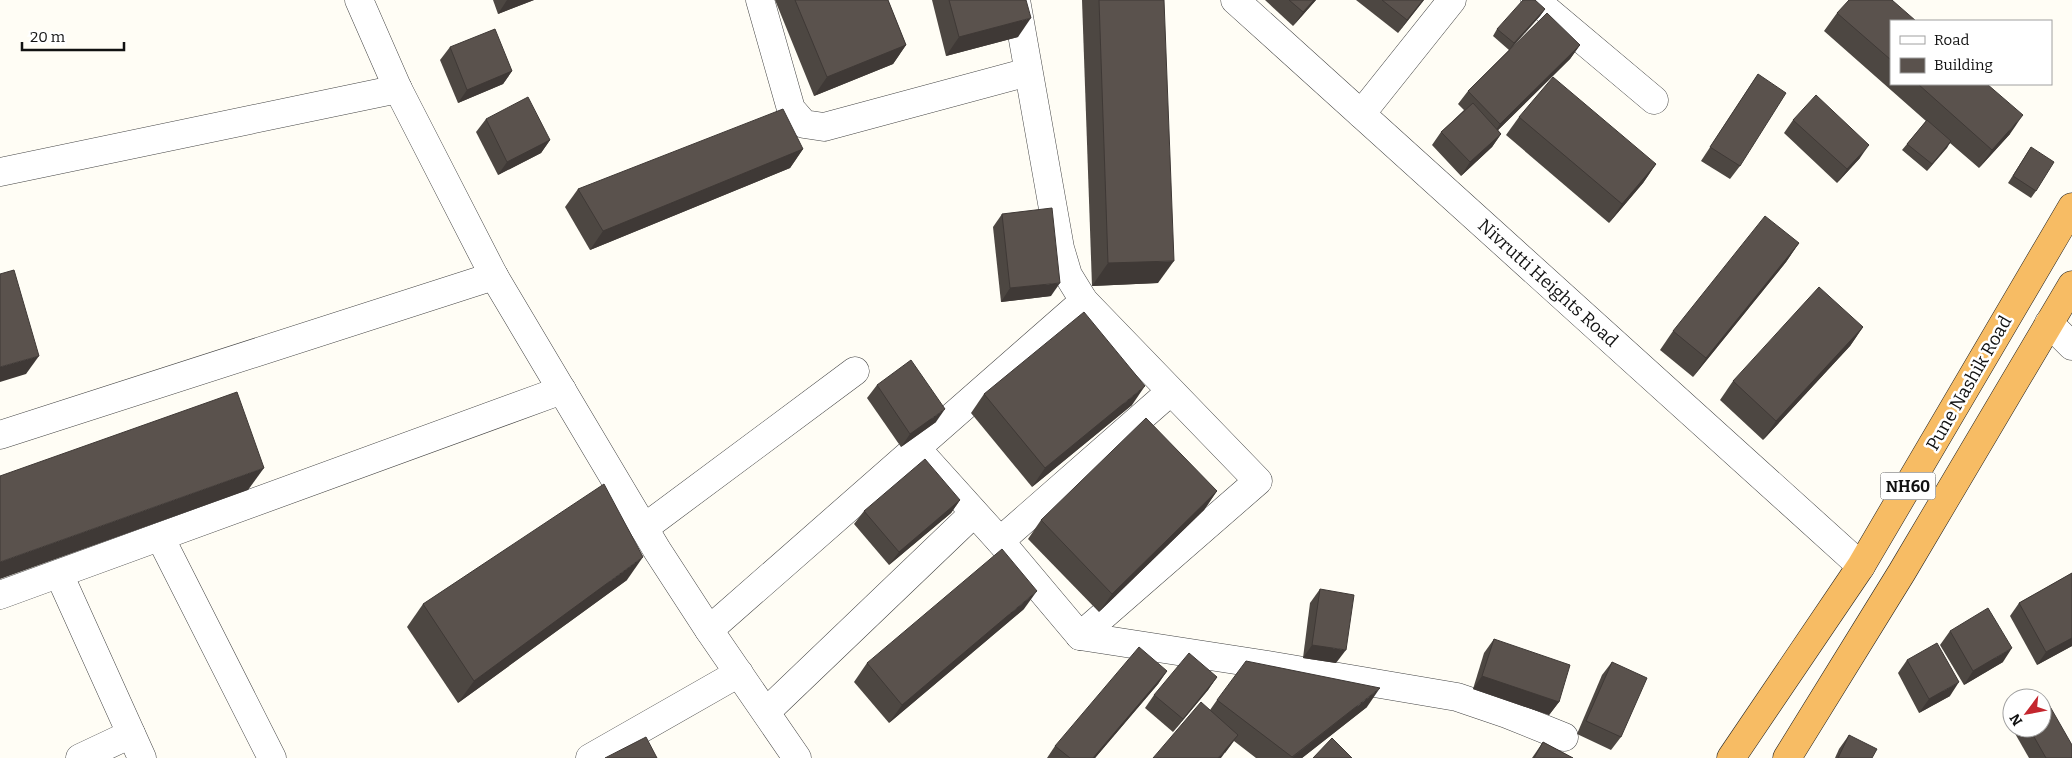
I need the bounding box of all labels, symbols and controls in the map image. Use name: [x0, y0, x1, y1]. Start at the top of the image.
scale bar: [22, 20, 125, 52]
legend: [1890, 20, 2052, 85]
text: 20 m: [30, 28, 66, 46]
text: Road: [1934, 31, 1969, 49]
text: Building: [1934, 56, 1993, 74]
street label: Nivrutti Heights Road: [1473, 214, 1623, 352]
street label: Pune Nashik Road: [1922, 312, 2017, 454]
road number: NH60: [1880, 472, 1936, 500]
north arrow: [2002, 688, 2052, 738]
text: N: [2006, 710, 2026, 729]

